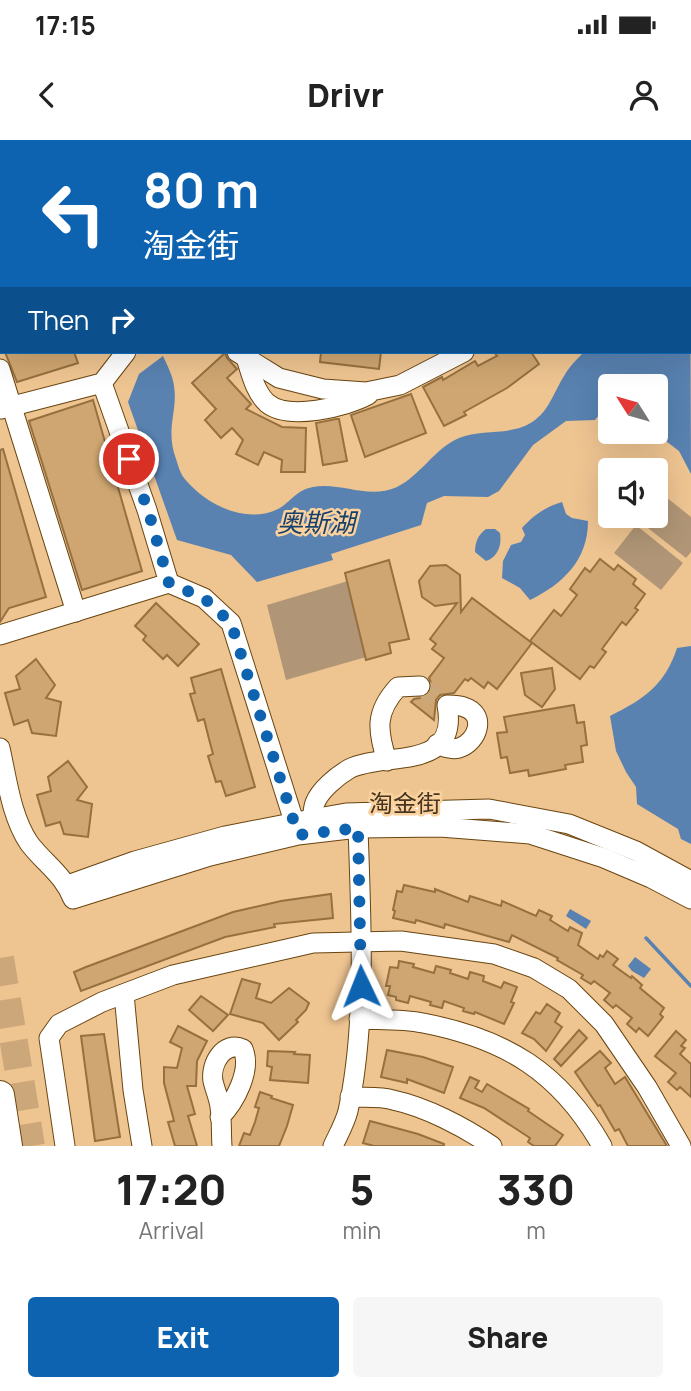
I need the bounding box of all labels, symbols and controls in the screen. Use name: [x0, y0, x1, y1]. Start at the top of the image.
text: 17:15: [35, 7, 96, 43]
text: Drivr: [307, 73, 384, 117]
icon: back: [28, 76, 66, 114]
icon: person: [625, 76, 663, 114]
text: 80 m: [143, 156, 259, 223]
icon: left: [28, 168, 119, 259]
text: 淘金街: [143, 223, 239, 267]
icon: right: [103, 301, 141, 339]
text: Then: [28, 302, 89, 338]
north arrow: [598, 374, 668, 444]
map controls: [598, 374, 668, 528]
pin: [99, 429, 159, 489]
icon: arrive: [110, 440, 148, 478]
button: sound: [598, 458, 668, 528]
water label: 奥斯湖: [277, 504, 359, 540]
street label: 淘金街: [369, 786, 441, 819]
position arrow: [324, 949, 398, 1023]
text: 17:20: [116, 1160, 227, 1218]
text: 5: [349, 1160, 374, 1218]
text: 330: [497, 1160, 575, 1218]
text: Arrival: [138, 1214, 204, 1246]
text: min: [343, 1214, 381, 1246]
text: m: [526, 1214, 546, 1246]
button: Exit: [28, 1297, 339, 1377]
button: Share: [353, 1297, 663, 1377]

